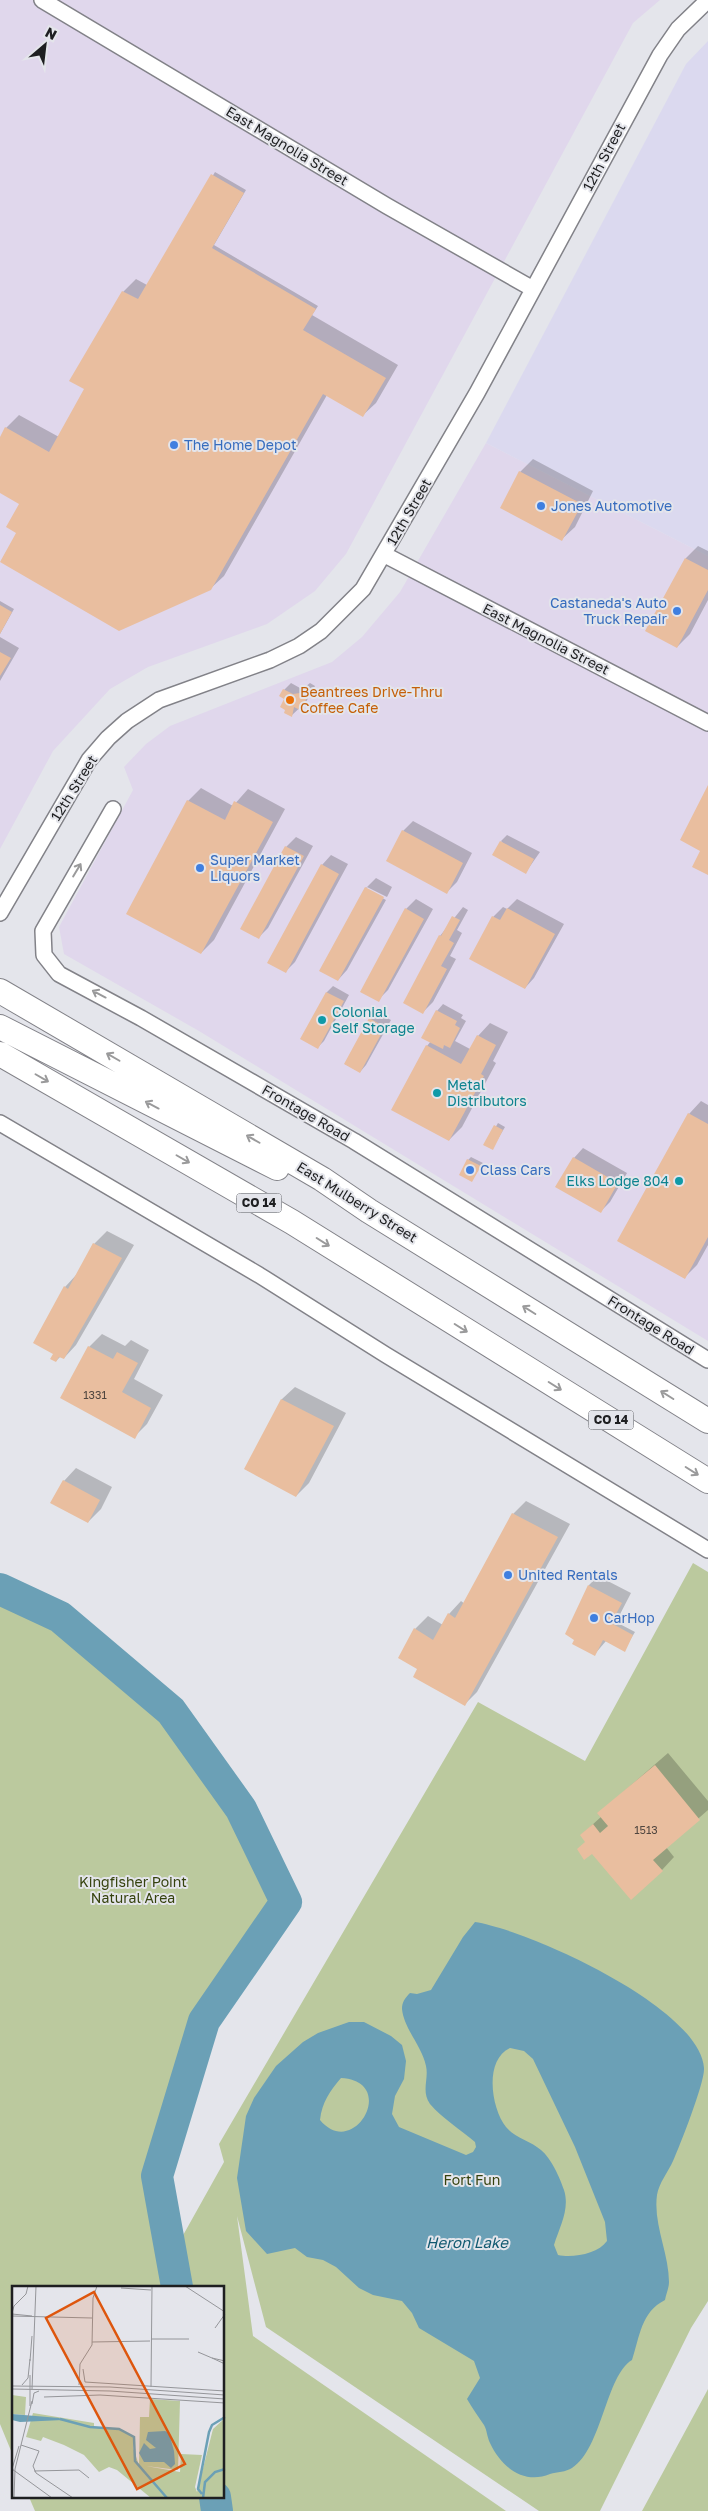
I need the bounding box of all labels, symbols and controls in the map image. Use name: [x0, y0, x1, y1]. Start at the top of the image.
north arrow: [20, 20, 70, 70]
text: N: [43, 23, 60, 43]
street label: East Magnolia Street: [223, 102, 351, 189]
street label: 12th Street: [579, 120, 628, 193]
place label: The Home Depot: [184, 436, 297, 453]
marker: The Home Depot: [168, 439, 180, 451]
street label: 12th Street: [383, 475, 434, 548]
place label: Jones Automotive: [551, 497, 672, 514]
marker: Jones Automotive: [535, 500, 547, 512]
place label: Castaneda's Auto Truck Repair: [550, 594, 668, 627]
street label: East Magnolia Street: [480, 599, 612, 678]
marker: Castaneda's Auto Truck Repair: [671, 605, 683, 617]
place label: Beantrees Drive-Thru Coffee Cafe: [300, 683, 443, 716]
marker: Beantrees Drive-Thru Coffee Cafe: [284, 694, 296, 706]
street label: 12th Street: [47, 752, 100, 824]
place label: Super Market Liquors: [210, 851, 300, 884]
marker: Super Market Liquors: [194, 862, 206, 874]
one-way arrow: [72, 864, 82, 878]
one-way arrow: [92, 989, 106, 999]
place label: Colonial Self Storage: [332, 1003, 415, 1036]
marker: Colonial Self Storage: [316, 1014, 328, 1026]
one-way arrow: [105, 1052, 120, 1062]
one-way arrow: [35, 1074, 49, 1084]
place label: Metal Distributors: [447, 1076, 527, 1109]
street label: Frontage Road: [259, 1081, 353, 1145]
marker: Metal Distributors: [431, 1087, 443, 1099]
one-way arrow: [145, 1100, 160, 1109]
one-way arrow: [247, 1133, 261, 1143]
one-way arrow: [176, 1154, 191, 1164]
street label: East Mulberry Street: [294, 1158, 421, 1246]
place label: Class Cars: [480, 1161, 551, 1178]
marker: Class Cars: [464, 1164, 476, 1176]
place label: Elks Lodge 804: [566, 1172, 669, 1189]
marker: Elks Lodge 804: [673, 1175, 685, 1187]
road number: CO 14: [236, 1194, 282, 1212]
one-way arrow: [316, 1237, 330, 1247]
street label: Frontage Road: [605, 1291, 698, 1358]
one-way arrow: [522, 1304, 536, 1314]
one-way arrow: [454, 1323, 468, 1333]
one-way arrow: [547, 1381, 561, 1391]
house number: 1331: [83, 1388, 107, 1401]
one-way arrow: [660, 1390, 674, 1400]
road number: CO 14: [588, 1410, 634, 1430]
one-way arrow: [685, 1467, 699, 1477]
place label: United Rentals: [518, 1566, 618, 1583]
marker: United Rentals: [502, 1569, 514, 1581]
place label: CarHop: [604, 1609, 655, 1626]
marker: CarHop: [588, 1612, 600, 1624]
house number: 1513: [634, 1823, 658, 1836]
park label: Kingfisher Point Natural Area: [79, 1873, 187, 1906]
park label: Fort Fun: [444, 2171, 500, 2188]
water label: Heron Lake: [426, 2233, 509, 2251]
inset map: [12, 2286, 225, 2498]

